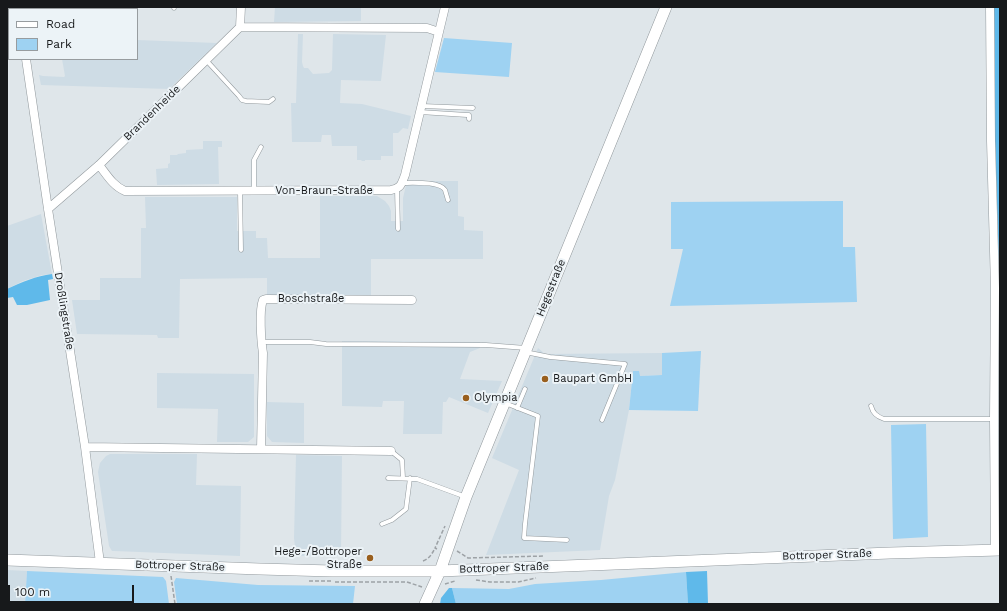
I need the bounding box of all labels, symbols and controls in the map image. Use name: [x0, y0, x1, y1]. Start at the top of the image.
legend: [8, 8, 138, 60]
text: Road: [46, 17, 75, 31]
text: Park: [46, 37, 72, 51]
street label: Brandenheide: [121, 83, 183, 143]
street label: Von-Braun-Straße: [275, 184, 373, 198]
street label: Hegestraße: [534, 257, 568, 319]
street label: Droßlingstraße: [51, 271, 77, 351]
street label: Boschstraße: [278, 292, 344, 306]
place label: Baupart GmbH: [553, 372, 632, 386]
marker: Baupart GmbH: [540, 374, 550, 384]
place label: Olympia: [474, 391, 518, 405]
marker: Olympia: [461, 393, 471, 403]
place label: Hege-/Bottroper Straße: [274, 545, 362, 571]
street label: Bottroper Straße: [782, 547, 872, 563]
marker: Hege-/Bottroper Straße: [365, 553, 375, 563]
street label: Bottroper Straße: [135, 558, 225, 574]
street label: Bottroper Straße: [459, 560, 549, 576]
scale bar: [10, 577, 136, 603]
text: 100 m: [15, 585, 50, 599]

